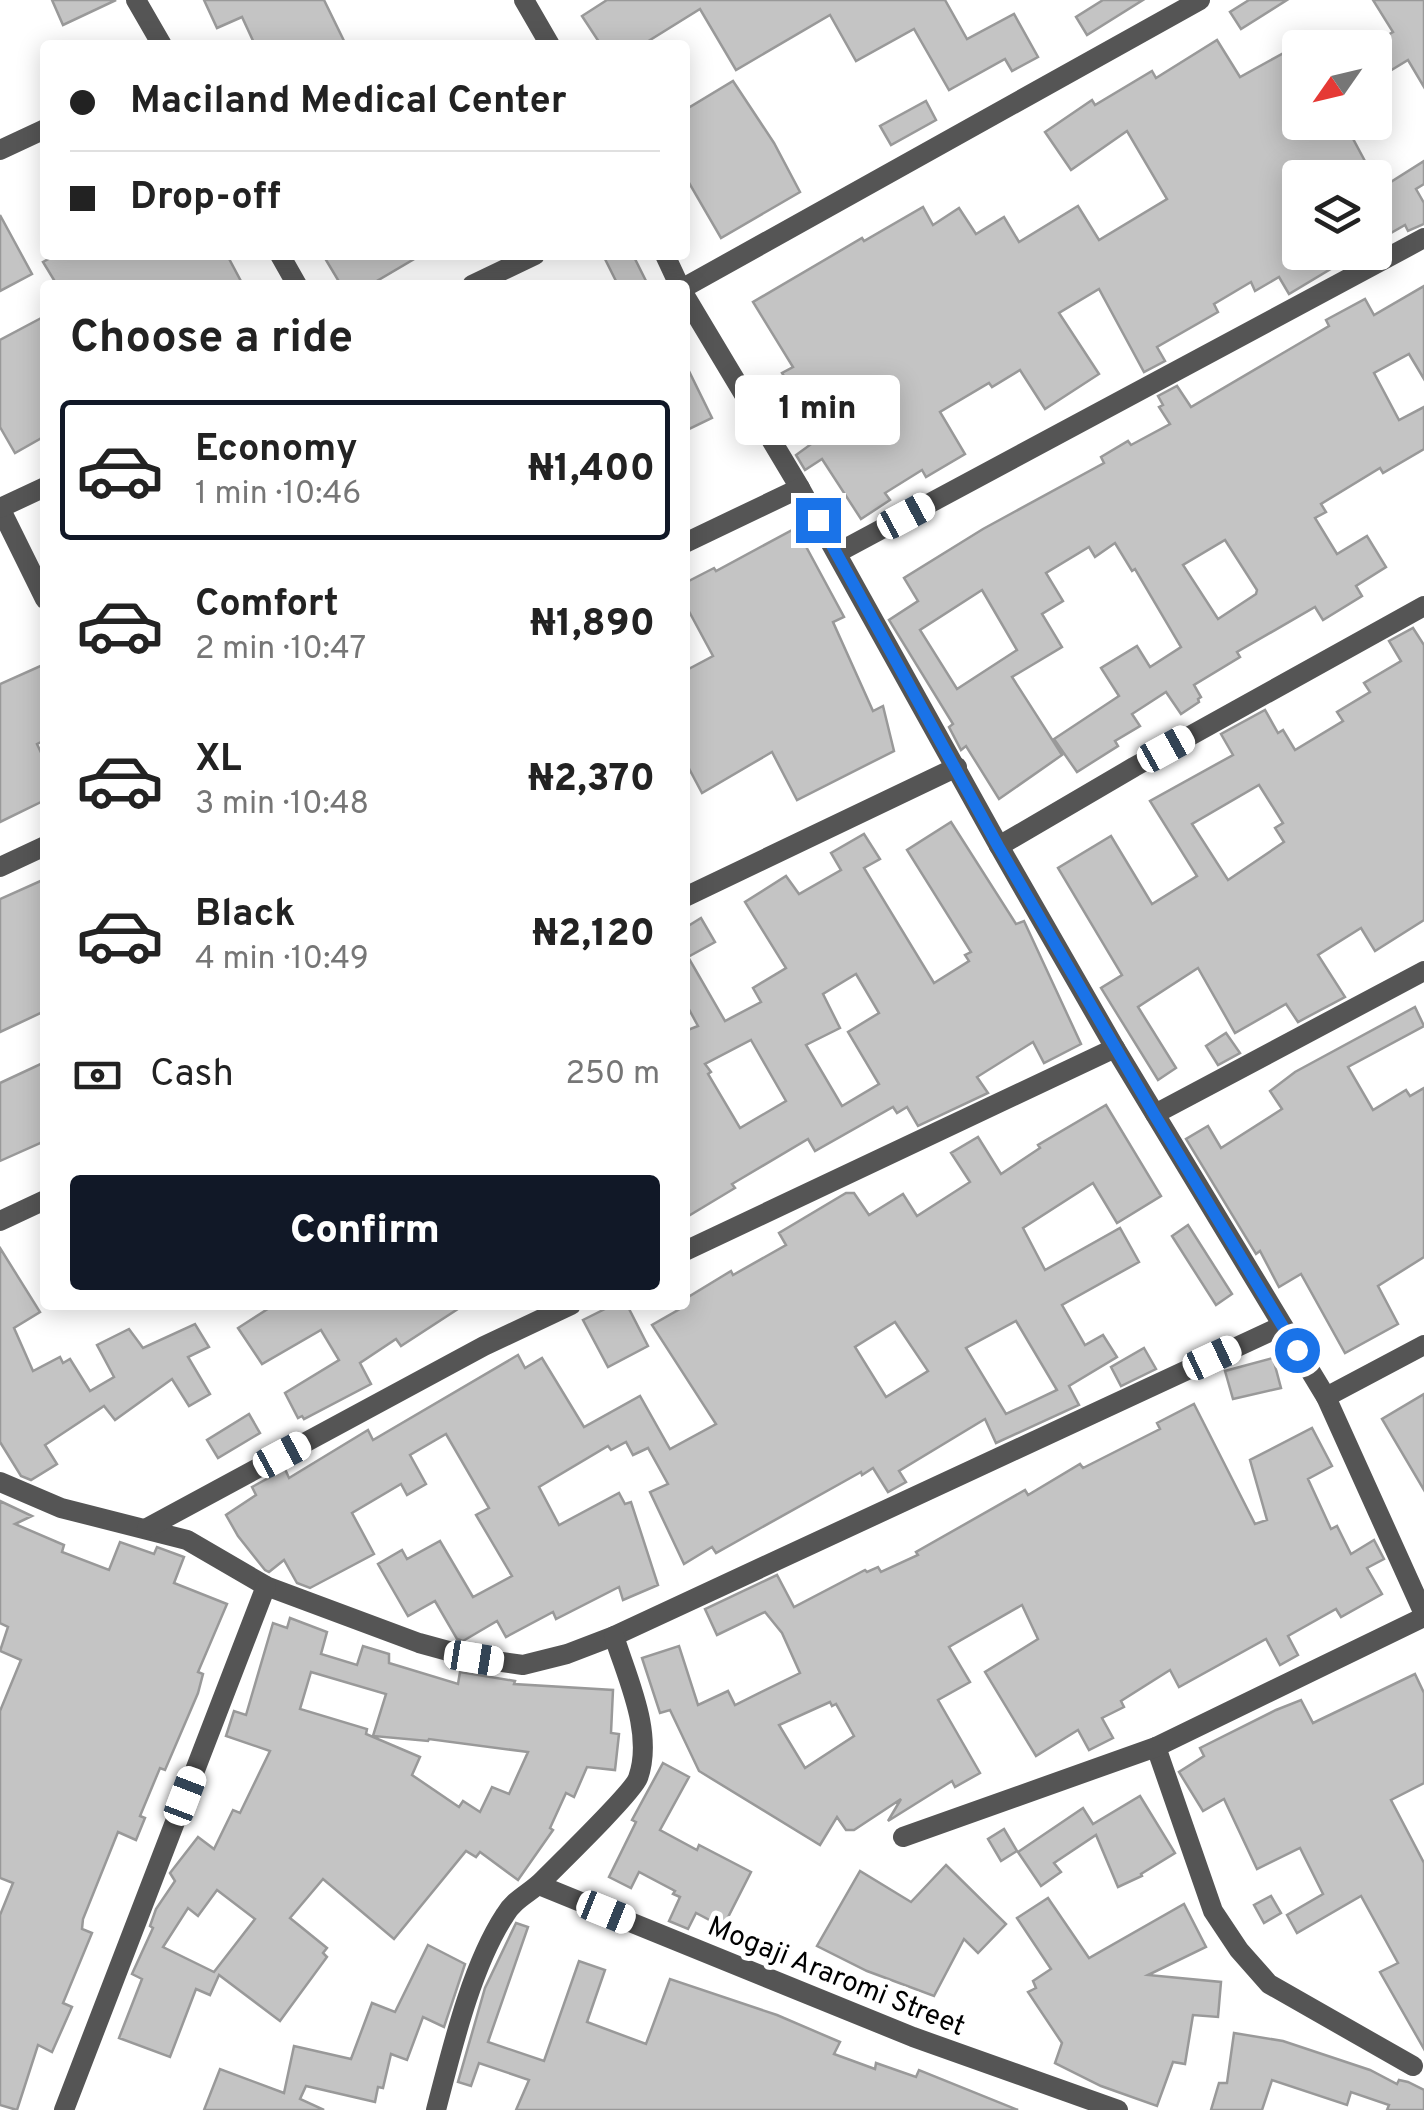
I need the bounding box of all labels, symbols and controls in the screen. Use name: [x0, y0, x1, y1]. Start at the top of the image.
north arrow: [1282, 30, 1392, 140]
map controls: [1282, 30, 1392, 270]
text: Maciland Medical Center: [130, 78, 567, 127]
button: layers: [1282, 160, 1392, 270]
text: Drop-off: [130, 174, 281, 223]
text: Choose a ride: [70, 311, 353, 368]
callout: 1 min: [736, 375, 900, 445]
text: 1 min: [778, 390, 857, 430]
icon: car: [75, 425, 165, 515]
text: Economy: [195, 426, 357, 475]
text: ₦1,400: [528, 446, 655, 495]
text: 1 min · 10:46: [195, 475, 361, 515]
car: [872, 489, 940, 543]
route end: [796, 498, 841, 543]
icon: car: [75, 580, 165, 670]
text: Comfort: [195, 581, 339, 630]
text: ₦1,890: [530, 601, 655, 650]
text: 2 min · 10:47: [195, 630, 366, 670]
car: [1132, 721, 1200, 777]
icon: car: [75, 735, 165, 825]
text: XL: [195, 736, 242, 785]
text: ₦2,370: [528, 756, 655, 805]
text: 3 min · 10:48: [195, 785, 369, 825]
icon: car: [75, 890, 165, 980]
text: Black: [195, 891, 295, 940]
text: ₦2,120: [532, 911, 655, 960]
text: 4 min · 10:49: [195, 940, 369, 980]
icon: cash: [70, 1048, 125, 1103]
text: Cash: [150, 1051, 234, 1100]
text: 250 m: [565, 1055, 660, 1095]
button: Confirm: [70, 1175, 660, 1290]
route start: [1275, 1328, 1320, 1373]
car: [1178, 1332, 1246, 1384]
car: [248, 1428, 316, 1482]
car: [442, 1638, 506, 1678]
car: [160, 1763, 210, 1829]
car: [573, 1887, 639, 1937]
street label: Mogaji Araromi Street: [702, 1910, 970, 2046]

